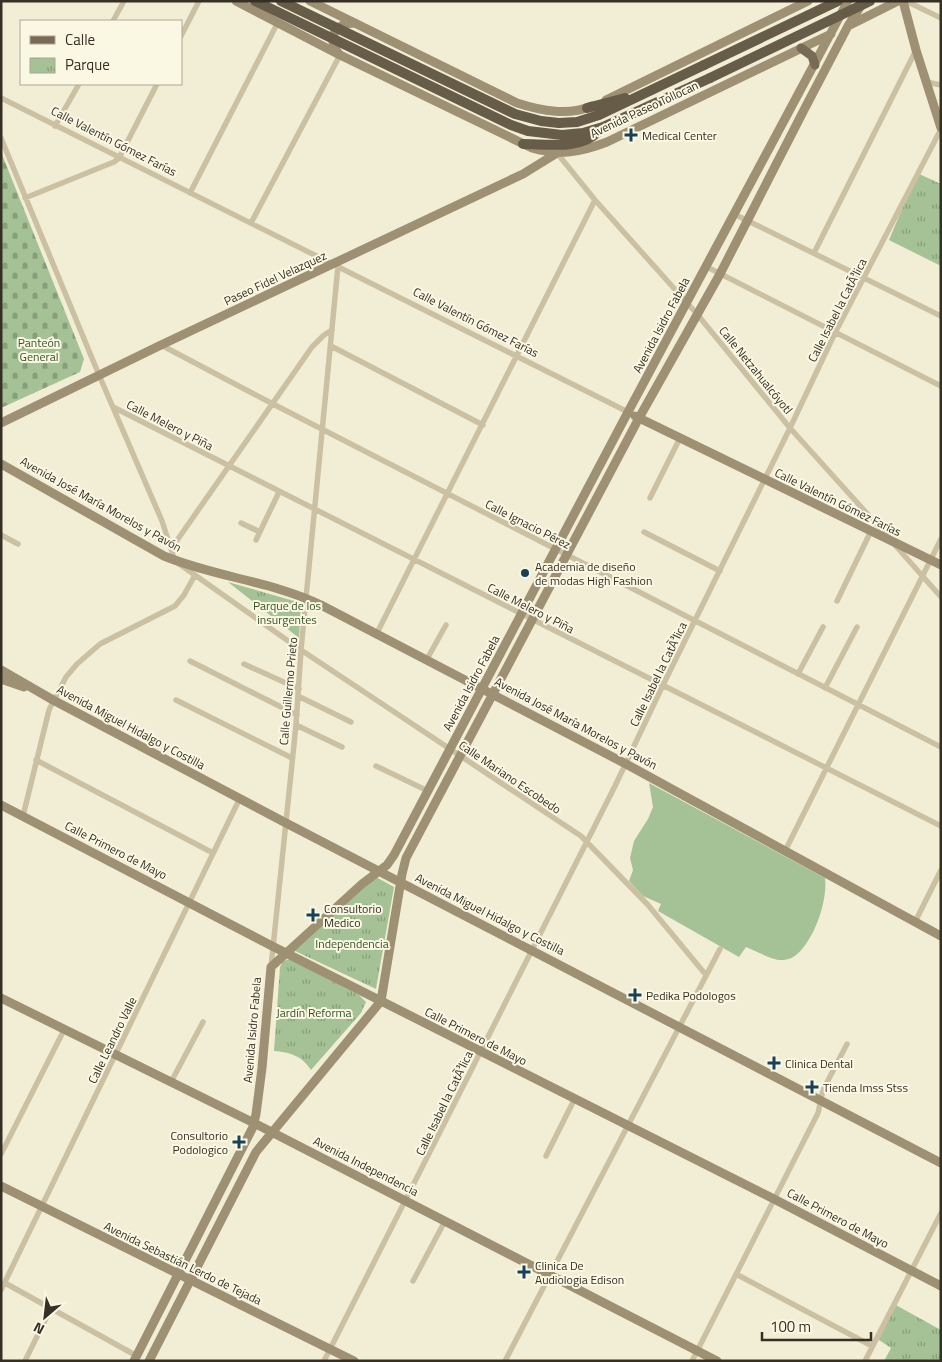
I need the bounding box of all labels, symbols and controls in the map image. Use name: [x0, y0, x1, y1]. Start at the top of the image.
legend: [20, 20, 182, 85]
text: Calle: [65, 28, 95, 51]
text: Parque: [65, 53, 110, 76]
street label: Avenida Paseo Tollocan: [587, 76, 701, 142]
street label: Calle Valentín Gómez Farías: [48, 101, 181, 181]
place label: Medical Center: [642, 126, 717, 145]
marker: Medical Center: [624, 128, 638, 142]
street label: Paseo Fidel Velazquez: [220, 246, 330, 310]
street label: Calle Isabel la CatÃ³lica: [803, 255, 871, 365]
street label: Avenida Isidro Fabela: [628, 274, 694, 376]
street label: Calle Valentín Gómez Farías: [410, 282, 543, 362]
street label: Calle Netzahualcóyotl: [714, 322, 798, 418]
park label: Panteón General: [18, 333, 60, 366]
street label: Calle Melero y Piña: [123, 395, 217, 455]
street label: Avenida José María Morelos y Pavón: [17, 452, 185, 556]
street label: Calle Valentín Gómez Farías: [771, 463, 905, 541]
street label: Calle Ignacio Pérez: [482, 494, 574, 554]
place label: Academia de diseño de modas High Fashion: [535, 557, 652, 590]
marker: Academia de diseño de modas High Fashion: [519, 567, 531, 579]
street label: Calle Melero y Piña: [484, 578, 578, 638]
park label: Parque de los insurgentes: [253, 596, 322, 629]
street label: Calle Isabel la CatÃ³lica: [624, 618, 692, 730]
street label: Avenida Isidro Fabela: [438, 632, 504, 734]
street label: Calle Guillermo Prieto: [274, 636, 302, 746]
street label: Avenida José María Morelos y Pavón: [491, 672, 661, 774]
street label: Avenida Miguel Hidalgo y Costilla: [53, 680, 209, 774]
street label: Calle Mariano Escobedo: [455, 736, 565, 818]
street label: Calle Primero de Mayo: [61, 816, 171, 884]
street label: Avenida Miguel Hidalgo y Costilla: [412, 868, 568, 960]
place label: Consultorio Medico: [324, 899, 382, 932]
marker: Consultorio Medico: [306, 908, 320, 922]
park label: Independencia: [315, 934, 389, 953]
street label: Avenida Isidro Fabela: [238, 976, 266, 1084]
place label: Pedika Podologos: [646, 986, 736, 1005]
marker: Pedika Podologos: [628, 988, 642, 1002]
street label: Calle Leandro Valle: [83, 993, 141, 1087]
street label: Calle Primero de Mayo: [421, 1002, 531, 1070]
park label: Jardín Reforma: [276, 1003, 352, 1022]
street label: Calle Isabel la CatÃ³lica: [410, 1047, 478, 1159]
place label: Clinica Dental: [785, 1054, 853, 1073]
marker: Clinica Dental: [767, 1056, 781, 1070]
place label: Tienda Imss Stss: [823, 1078, 908, 1097]
marker: Tienda Imss Stss: [805, 1080, 819, 1094]
place label: Consultorio Podologico: [170, 1126, 228, 1159]
street label: Avenida Independencia: [310, 1131, 422, 1201]
marker: Consultorio Podologico: [232, 1135, 246, 1149]
street label: Calle Primero de Mayo: [784, 1183, 892, 1253]
street label: Avenida Sebastián Lerdo de Tejada: [101, 1216, 265, 1310]
place label: Clinica De Audiologia Edison: [535, 1256, 624, 1289]
marker: Clinica De Audiologia Edison: [517, 1265, 531, 1279]
north arrow: [20, 1292, 70, 1342]
scale bar: [762, 1310, 871, 1342]
text: 100 m: [770, 1315, 811, 1338]
text: N: [29, 1317, 48, 1340]

